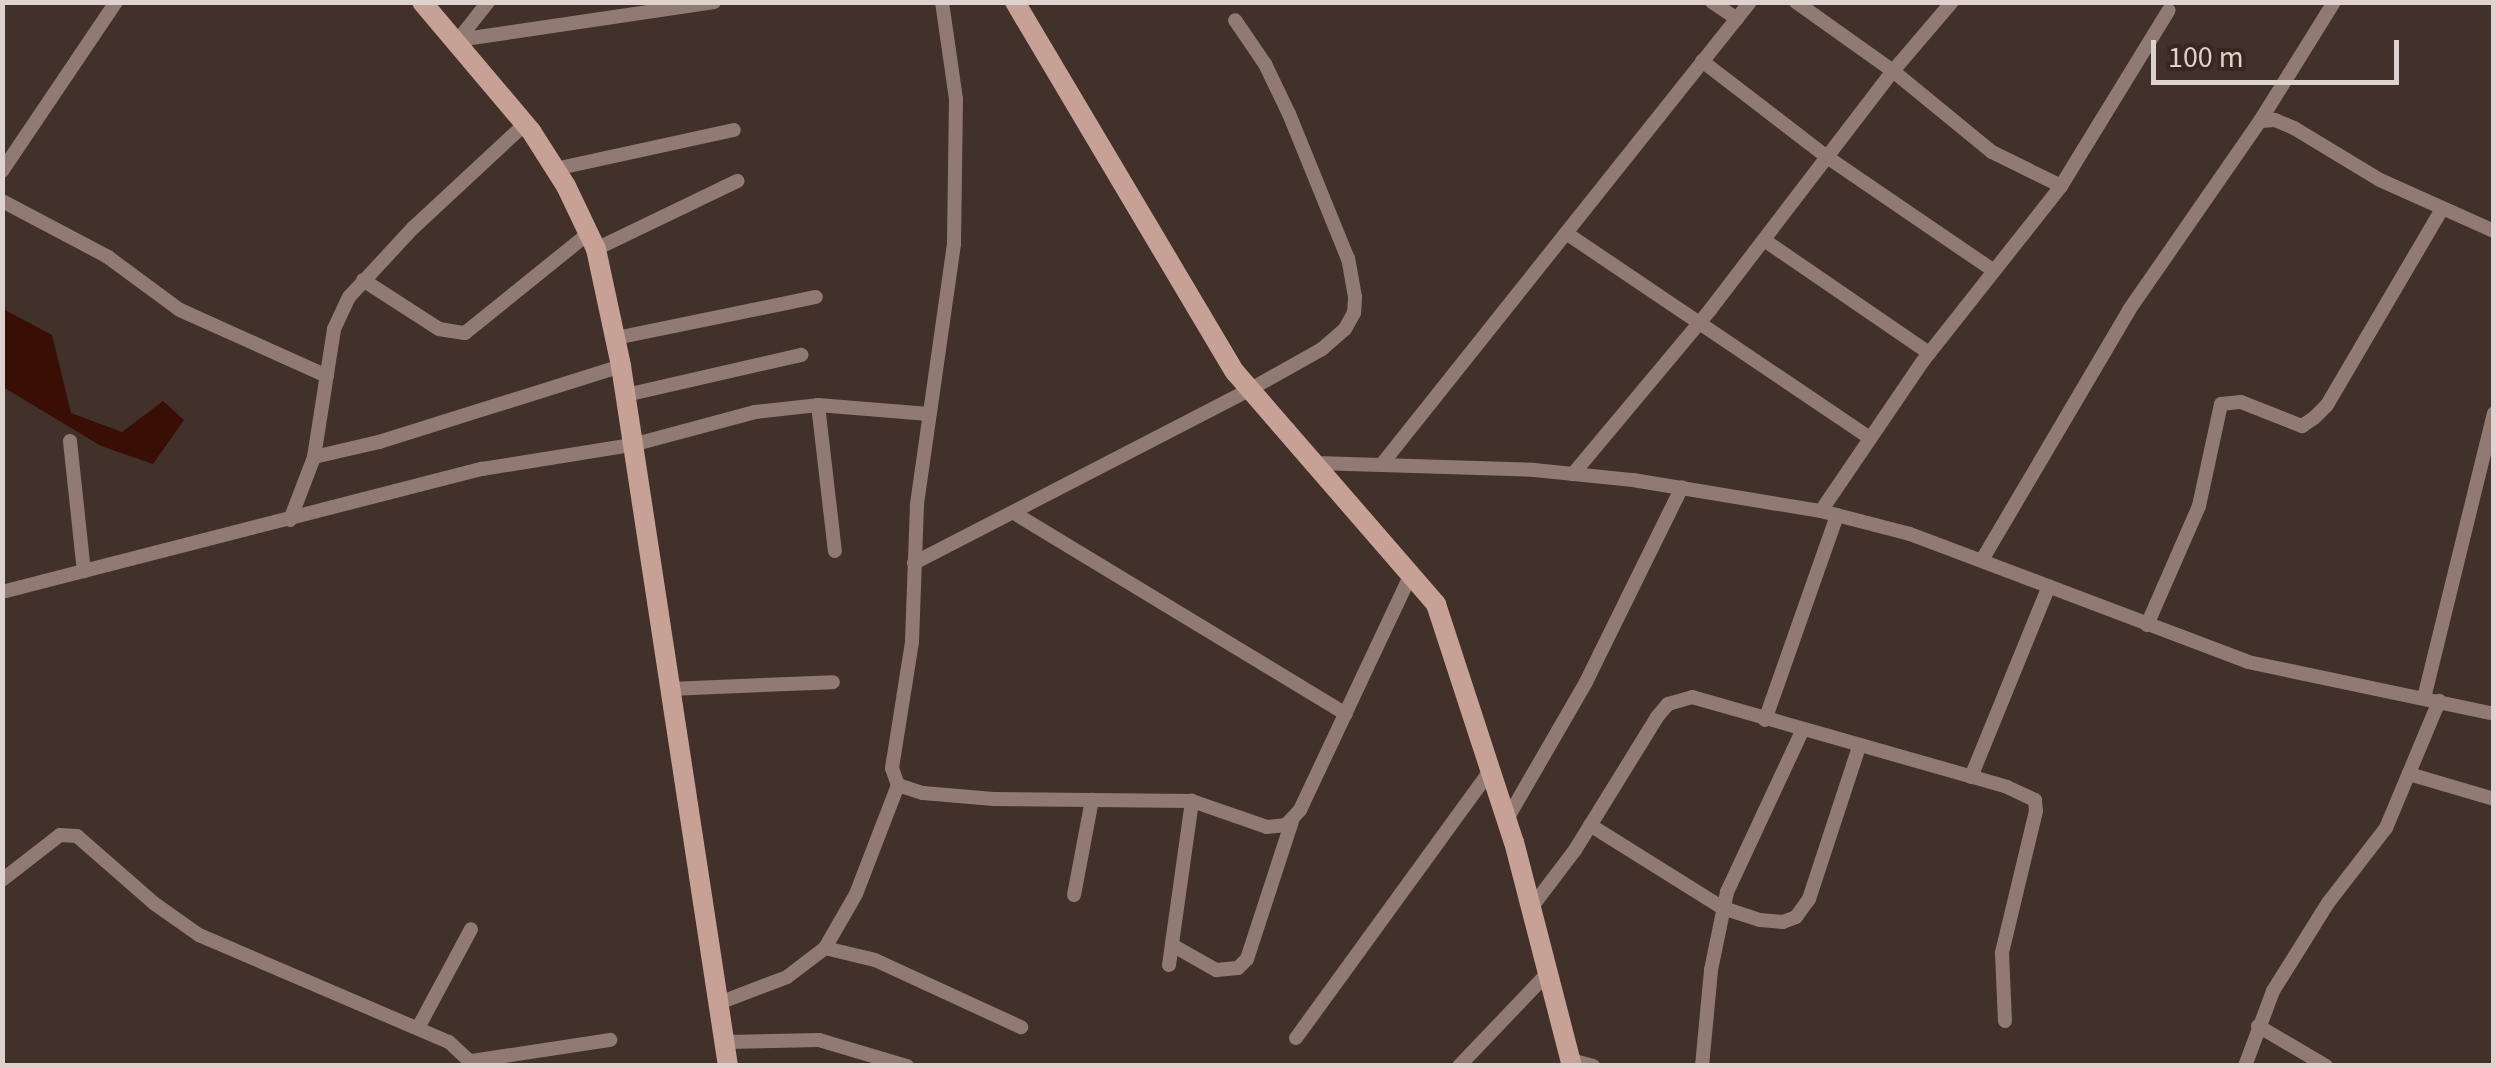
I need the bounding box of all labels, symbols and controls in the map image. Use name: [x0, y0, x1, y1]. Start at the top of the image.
scale bar: [2156, 20, 2404, 82]
text: 100 m: [2168, 36, 2244, 79]

